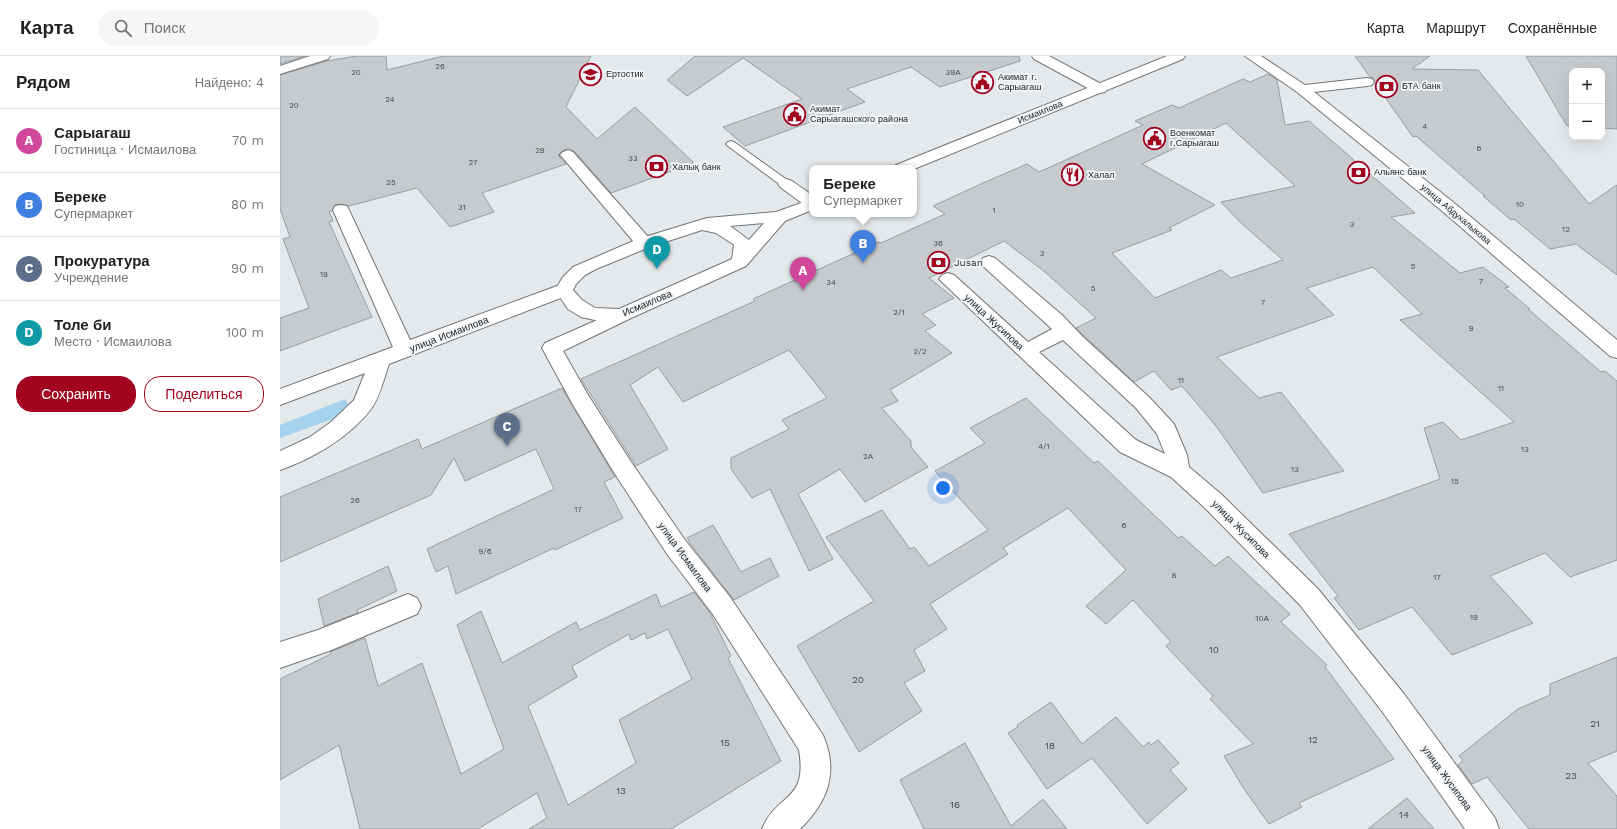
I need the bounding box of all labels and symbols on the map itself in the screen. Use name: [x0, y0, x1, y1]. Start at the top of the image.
school or university icon: Ертостик: [578, 61, 604, 87]
house number: 26: [435, 62, 445, 71]
house number: 20: [351, 68, 361, 77]
house number: 39А: [946, 68, 961, 77]
place label: Ертостик: [606, 69, 643, 79]
public building icon: Акимат г. Сарыагаш: [969, 69, 995, 95]
place label: Акимат г. Сарыагаш: [998, 72, 1041, 92]
bank icon: БТА банк: [1373, 73, 1399, 99]
place label: БТА банк: [1402, 81, 1441, 91]
house number: 24: [385, 95, 395, 104]
street label: Исмаилова: [1016, 99, 1064, 125]
house number: 20: [289, 101, 299, 110]
public building icon: Акимат Сарыагашского района: [782, 101, 808, 127]
place label: Акимат Сарыагашского района: [810, 104, 908, 124]
house number: 4: [1423, 122, 1428, 131]
public building icon: Военкомат г.Сарыагаш: [1141, 125, 1167, 151]
place label: Военкомат г.Сарыагаш: [1170, 128, 1219, 148]
house number: 6: [1477, 144, 1482, 153]
house number: 29: [535, 146, 545, 155]
house number: 33: [628, 154, 638, 163]
bank icon: Халық банк: [643, 154, 669, 180]
house number: 27: [469, 158, 478, 167]
bank icon: Альянс банк: [1346, 159, 1372, 185]
place label: Халық банк: [672, 162, 721, 172]
restaurant icon: Халал: [1059, 162, 1085, 188]
place label: Альянс банк: [1374, 167, 1426, 177]
place label: Халал: [1088, 170, 1115, 180]
house number: 25: [386, 178, 396, 187]
street label: улица Абдухалыкова: [1419, 182, 1493, 246]
house number: 10: [1516, 200, 1524, 209]
house number: 31: [458, 203, 466, 212]
house number: 1: [992, 206, 996, 215]
house number: 3: [1350, 220, 1355, 229]
house number: 12: [1562, 225, 1570, 234]
pin: B: [850, 230, 876, 263]
pin: D: [644, 236, 670, 269]
house number: 36: [933, 239, 943, 248]
bank icon: Jusan: [926, 249, 952, 275]
house number: 3: [1040, 249, 1045, 258]
pin: A: [790, 257, 816, 290]
place label: Jusan: [954, 257, 983, 268]
house number: 5: [1411, 262, 1416, 271]
house number: 19: [320, 270, 328, 279]
house number: 7: [1479, 277, 1484, 286]
house number: 34: [826, 278, 836, 287]
house number: 5: [1091, 284, 1096, 293]
street label: Исмаилова: [621, 288, 674, 318]
street label: улица Жусипова: [962, 292, 1026, 353]
house number: 7: [1261, 298, 1266, 307]
house number: 2/1: [893, 308, 905, 317]
street label: улица Исмаилова: [408, 314, 490, 354]
house number: 9: [1469, 324, 1474, 333]
house number: 2/2: [914, 347, 927, 356]
house number: 11: [1178, 376, 1184, 385]
house number: 11: [1498, 384, 1504, 393]
pin: C: [494, 413, 520, 446]
house number: 4/1: [1038, 442, 1050, 451]
house number: 13: [1521, 445, 1529, 454]
house number: 2А: [863, 452, 874, 461]
house number: 13: [1291, 465, 1299, 474]
house number: 15: [1451, 477, 1459, 486]
your location: [933, 478, 953, 498]
house number: 26: [350, 496, 360, 505]
street label: улица Жусипова: [1210, 498, 1273, 561]
house number: 17: [574, 505, 582, 514]
street label: улица Исмаилова: [656, 520, 714, 594]
house number: 6: [1122, 521, 1127, 530]
house number: 9/6: [478, 547, 492, 556]
house number: 8: [1172, 571, 1177, 580]
house number: 17: [1433, 573, 1441, 582]
house number: 19: [1470, 613, 1478, 622]
house number: 10А: [1255, 614, 1269, 623]
house number: 10: [1209, 644, 1219, 655]
house number: 20: [852, 674, 864, 685]
house number: 21: [1590, 718, 1600, 729]
house number: 12: [1308, 734, 1318, 745]
house number: 15: [720, 737, 730, 748]
house number: 18: [1045, 740, 1055, 751]
street label: улица Жусипова: [1420, 744, 1474, 813]
house number: 23: [1565, 770, 1577, 781]
house number: 13: [616, 785, 626, 796]
house number: 16: [950, 799, 960, 810]
house number: 14: [1399, 809, 1409, 820]

